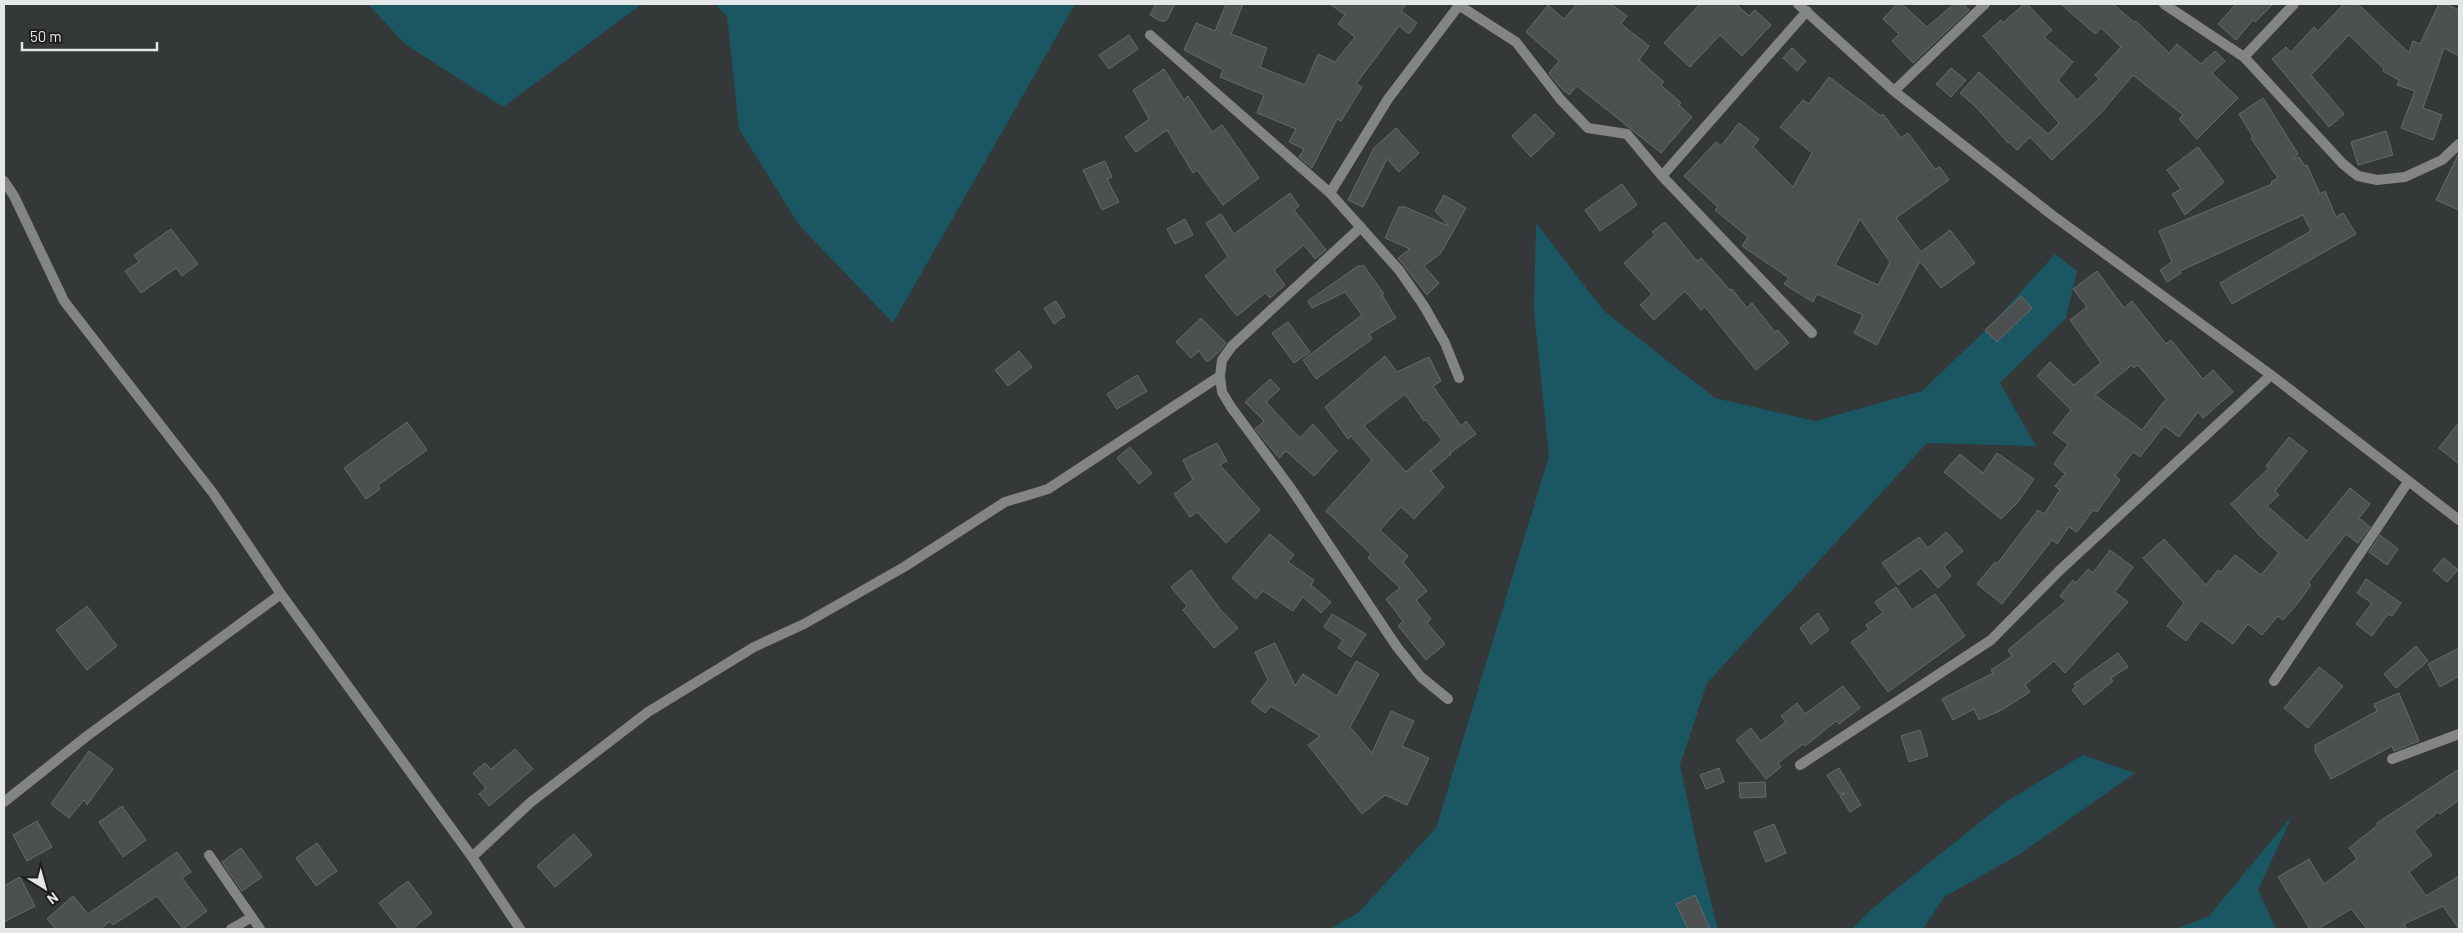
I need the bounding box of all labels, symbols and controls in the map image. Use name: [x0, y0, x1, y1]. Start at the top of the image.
scale bar: [22, 20, 158, 52]
text: 50 m: [30, 27, 62, 45]
north arrow: [20, 863, 70, 913]
text: N: [44, 889, 62, 908]

